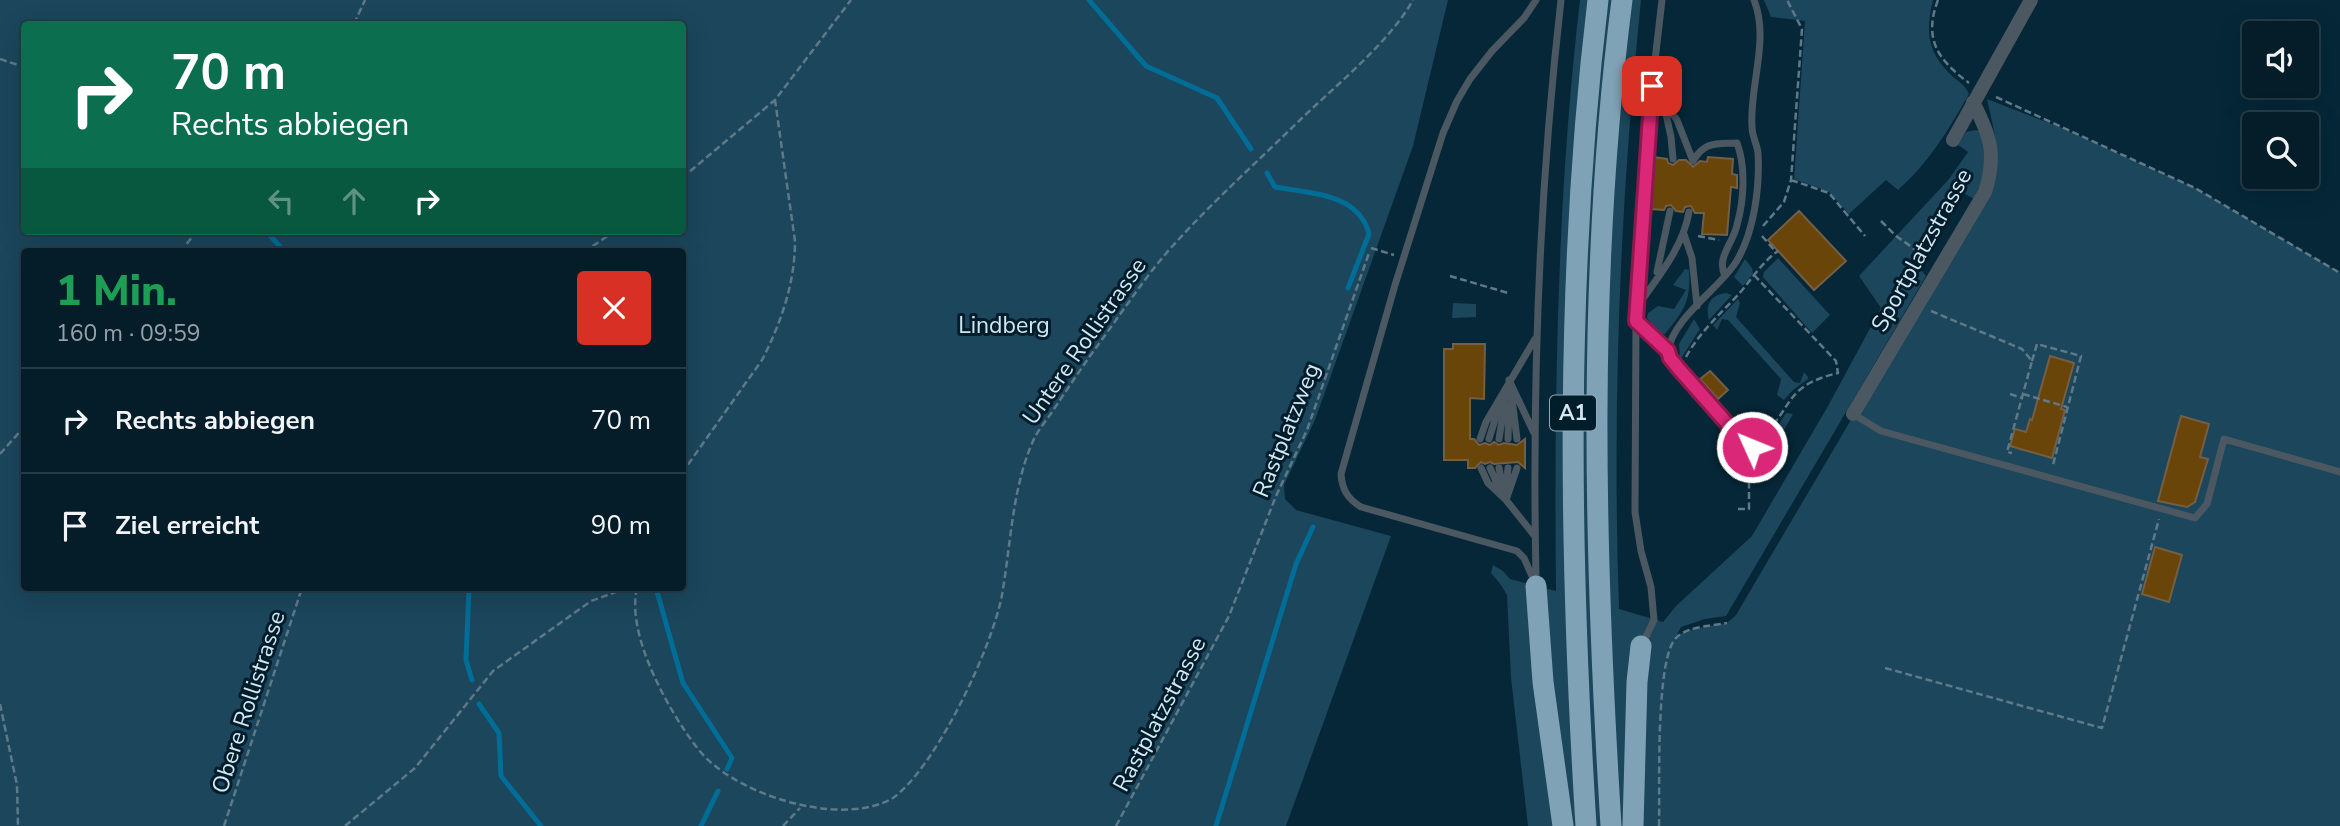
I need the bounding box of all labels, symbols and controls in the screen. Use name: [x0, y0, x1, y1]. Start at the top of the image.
map controls: [2242, 21, 2319, 189]
button: sound: [2242, 21, 2319, 98]
text: 70 m: [171, 39, 286, 106]
icon: right: [56, 49, 147, 140]
pin: [1622, 56, 1682, 116]
icon: arrive: [1633, 67, 1671, 105]
text: Rechts abbiegen: [171, 103, 410, 146]
button: search: [2242, 112, 2319, 189]
street label: Sportplatzstrasse: [1864, 163, 1979, 337]
icon: left: [262, 182, 300, 220]
icon: ahead: [335, 182, 373, 220]
icon: right: [408, 182, 446, 220]
street label: Untere Rollistrasse: [1015, 252, 1154, 431]
text: 1 Min.: [56, 263, 177, 320]
button: close: [577, 271, 651, 345]
park label: Lindberg: [958, 310, 1050, 341]
text: 160 m · 09:59: [56, 318, 201, 349]
street label: Rastplatzweg: [1245, 358, 1328, 502]
road number: A1: [1550, 396, 1596, 430]
icon: right: [56, 402, 94, 440]
text: Rechts abbiegen: [115, 403, 315, 438]
text: 70 m: [591, 403, 651, 438]
position arrow: [1715, 410, 1789, 484]
icon: arrive: [56, 507, 94, 545]
text: Ziel erreicht: [115, 508, 259, 543]
text: 90 m: [591, 508, 651, 543]
street label: Obere Rollistrasse: [204, 607, 293, 797]
street label: Rastplatzstrasse: [1106, 631, 1213, 797]

